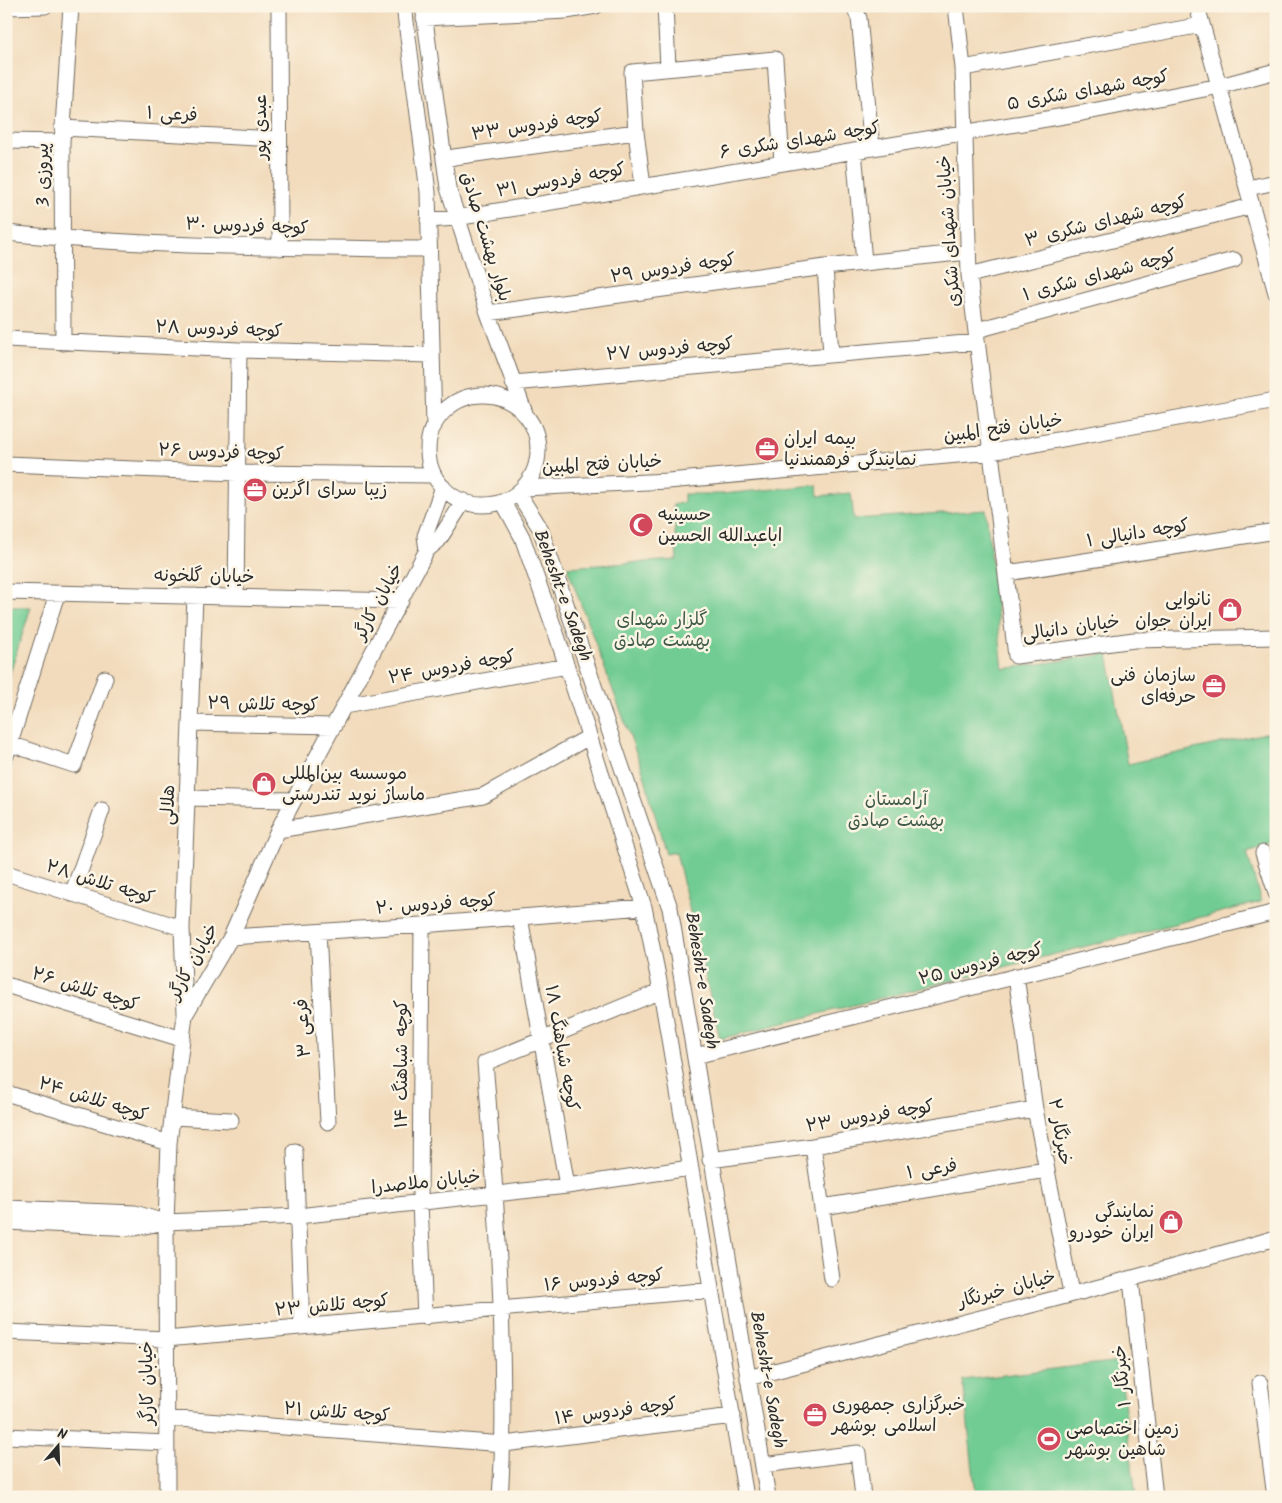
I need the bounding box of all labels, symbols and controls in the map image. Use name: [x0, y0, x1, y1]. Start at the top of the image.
street label: کوچه شهدای شکری ۵: [1005, 62, 1171, 120]
street label: عبدی پور: [247, 94, 276, 162]
street label: فرعی ۱: [146, 99, 198, 131]
street label: کوچه فردوس ۳۳: [470, 102, 605, 150]
street label: کوچه شهدای شکری ۶: [718, 114, 883, 168]
street label: پیروزی 3: [29, 143, 59, 207]
street label: خیابان شهدای شکری: [930, 154, 970, 308]
street label: کوچه فردوسی ۳۱: [494, 155, 628, 207]
street label: بلوار بهشت صادق: [452, 169, 518, 305]
street label: کوچه شهدای شکری ۳: [1022, 188, 1190, 256]
street label: کوچه فردوس ۳۰: [185, 210, 309, 244]
street label: کوچه شهدای شکری ۱: [1020, 241, 1180, 310]
street label: کوچه فردوس ۲۹: [608, 246, 738, 292]
street label: کوچه فردوس ۲۸: [155, 313, 283, 347]
street label: کوچه فردوس ۲۷: [605, 330, 735, 370]
street label: خیابان فتح المبین: [941, 406, 1065, 452]
place label: بیمه ایران نمایندگی فرهمندنیا: [784, 425, 917, 475]
street label: کوچه فردوس ۲۶: [158, 436, 285, 470]
office icon: بیمه ایران نمایندگی فرهمندنیا: [754, 436, 780, 462]
street label: خیابان فتح المبین: [541, 447, 663, 483]
place label: زیبا سرای اگرین: [272, 476, 387, 505]
office icon: زیبا سرای اگرین: [242, 477, 268, 503]
place label: حسینیه اباعبدالله الحسین: [658, 501, 782, 551]
mosque icon: حسینیه اباعبدالله الحسین: [628, 512, 654, 538]
street label: کوچه دانیالی ۱: [1084, 512, 1192, 556]
street label: Behesht-e Sadegh: [525, 526, 599, 666]
street label: خیابان کارگر: [346, 558, 412, 648]
street label: خیابان گلخونه: [153, 562, 255, 592]
place label: نانوایی ایران جوان: [1135, 586, 1212, 636]
shop icon: نانوایی ایران جوان: [1217, 597, 1243, 623]
park label: گلزار شهدای بهشت صادق: [614, 606, 710, 656]
street label: خیابان دانیالی: [1020, 608, 1122, 650]
street label: کوچه فردوس ۲۴: [386, 643, 518, 693]
place label: سازمان فنی حرفه‌ای: [1111, 662, 1196, 712]
office icon: سازمان فنی حرفه‌ای: [1201, 673, 1227, 699]
street label: کوچه تلاش ۲۹: [207, 690, 319, 720]
place label: موسسه بین‌المللی ماساژ نوید تندرستی: [282, 760, 425, 810]
shop icon: موسسه بین‌المللی ماساژ نوید تندرستی: [251, 771, 277, 797]
street label: هلالی: [154, 784, 184, 826]
park label: آرامستان بهشت صادق: [848, 786, 944, 836]
street label: کوچه تلاش ۲۸: [42, 853, 158, 913]
street label: کوچه فردوس ۲۰: [375, 886, 498, 924]
street label: Behesht-e Sadegh: [676, 910, 726, 1052]
street label: خیابان کارگر: [160, 918, 227, 1008]
street label: کوچه فردوس ۲۵: [916, 935, 1047, 994]
street label: کوچه تلاش ۲۶: [28, 960, 142, 1020]
street label: کوچه شباهنگ ۱۸: [536, 983, 586, 1113]
street label: فرعی ۳: [288, 998, 320, 1058]
street label: کوچه شباهنگ ۱۴: [388, 1000, 417, 1128]
street label: کوچه تلاش ۲۴: [35, 1070, 152, 1131]
street label: کوچه فردوس ۲۳: [804, 1092, 937, 1141]
street label: خبرنگار ۲: [1039, 1096, 1079, 1168]
street label: فرعی ۱: [905, 1152, 959, 1188]
street label: خیابان ملاصدرا: [370, 1163, 482, 1203]
place label: نمایندگی ایران خودرو: [1067, 1198, 1154, 1248]
shop icon: نمایندگی ایران خودرو: [1158, 1209, 1184, 1235]
street label: کوچه فردوس ۱۶: [543, 1261, 665, 1301]
street label: خیابان خبرنگار: [953, 1263, 1059, 1317]
street label: کوچه تلاش ۲۳: [274, 1287, 391, 1325]
street label: Behesht-e Sadegh: [741, 1309, 793, 1451]
street label: خیابان کارگر: [133, 1341, 163, 1427]
street label: خبرنگار ۱: [1105, 1344, 1141, 1408]
street label: کوچه فردوس ۱۴: [553, 1390, 679, 1434]
place label: خبرگزاری جمهوری اسلامی بوشهر: [830, 1391, 965, 1441]
street label: کوچه تلاش ۲۱: [283, 1395, 391, 1431]
office icon: خبرگزاری جمهوری اسلامی بوشهر: [802, 1402, 828, 1428]
place label: زمین اختصاصی شاهین بوشهر: [1064, 1415, 1179, 1465]
north arrow: [32, 1420, 82, 1470]
text: N: [54, 1423, 70, 1447]
sports icon: زمین اختصاصی شاهین بوشهر: [1036, 1426, 1062, 1452]

